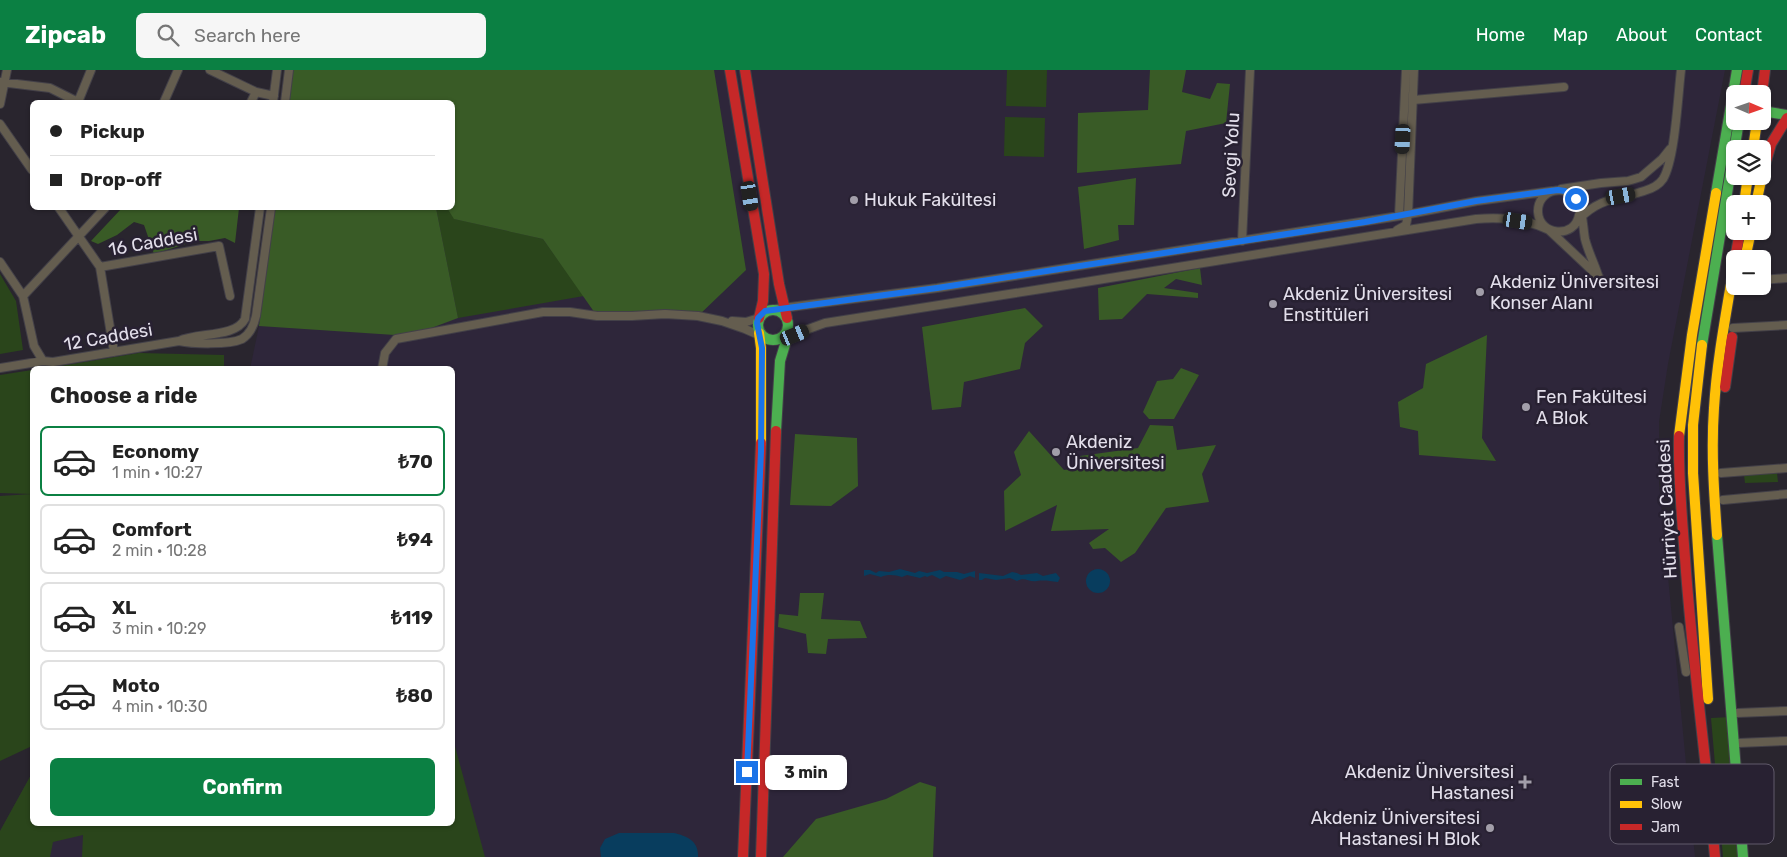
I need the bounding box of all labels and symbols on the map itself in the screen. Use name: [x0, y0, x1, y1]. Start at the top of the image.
north arrow: [1726, 85, 1771, 130]
street label: Sevgi Yolu: [1218, 112, 1244, 198]
car: [1394, 124, 1411, 154]
car: [740, 180, 759, 212]
car: [1604, 186, 1637, 206]
route start: [1565, 188, 1587, 210]
place label: Hukuk Fakültesi: [864, 189, 996, 211]
marker: Hukuk Fakültesi: [848, 194, 860, 206]
car: [1502, 211, 1533, 231]
street label: 16 Caddesi: [107, 223, 199, 261]
place label: Akdeniz Üniversitesi Konser Alanı: [1490, 271, 1659, 314]
place label: Akdeniz Üniversitesi Enstitüleri: [1283, 283, 1452, 326]
marker: Akdeniz Üniversitesi Konser Alanı: [1474, 286, 1486, 298]
marker: Akdeniz Üniversitesi Enstitüleri: [1267, 298, 1279, 310]
street label: 12 Caddesi: [62, 318, 154, 356]
car: [778, 322, 811, 348]
place label: Fen Fakültesi A Blok: [1536, 386, 1647, 429]
marker: Fen Fakültesi A Blok: [1520, 401, 1532, 413]
place label: Akdeniz Üniversitesi: [1066, 431, 1165, 474]
street label: Hürriyet Caddesi: [1652, 439, 1682, 579]
marker: Akdeniz Üniversitesi: [1050, 446, 1062, 458]
callout: 3 min: [764, 754, 847, 790]
route end: [736, 761, 758, 783]
place label: Akdeniz Üniversitesi Hastanesi: [1345, 761, 1514, 804]
legend: [1610, 764, 1774, 844]
text: Fast: [1651, 774, 1680, 791]
marker: Akdeniz Üniversitesi Hastanesi: [1518, 775, 1532, 789]
text: Slow: [1651, 796, 1682, 813]
place label: Akdeniz Üniversitesi Hastanesi H Blok: [1311, 807, 1481, 850]
text: Jam: [1651, 819, 1680, 836]
marker: Akdeniz Üniversitesi Hastanesi H Blok: [1484, 822, 1496, 834]

